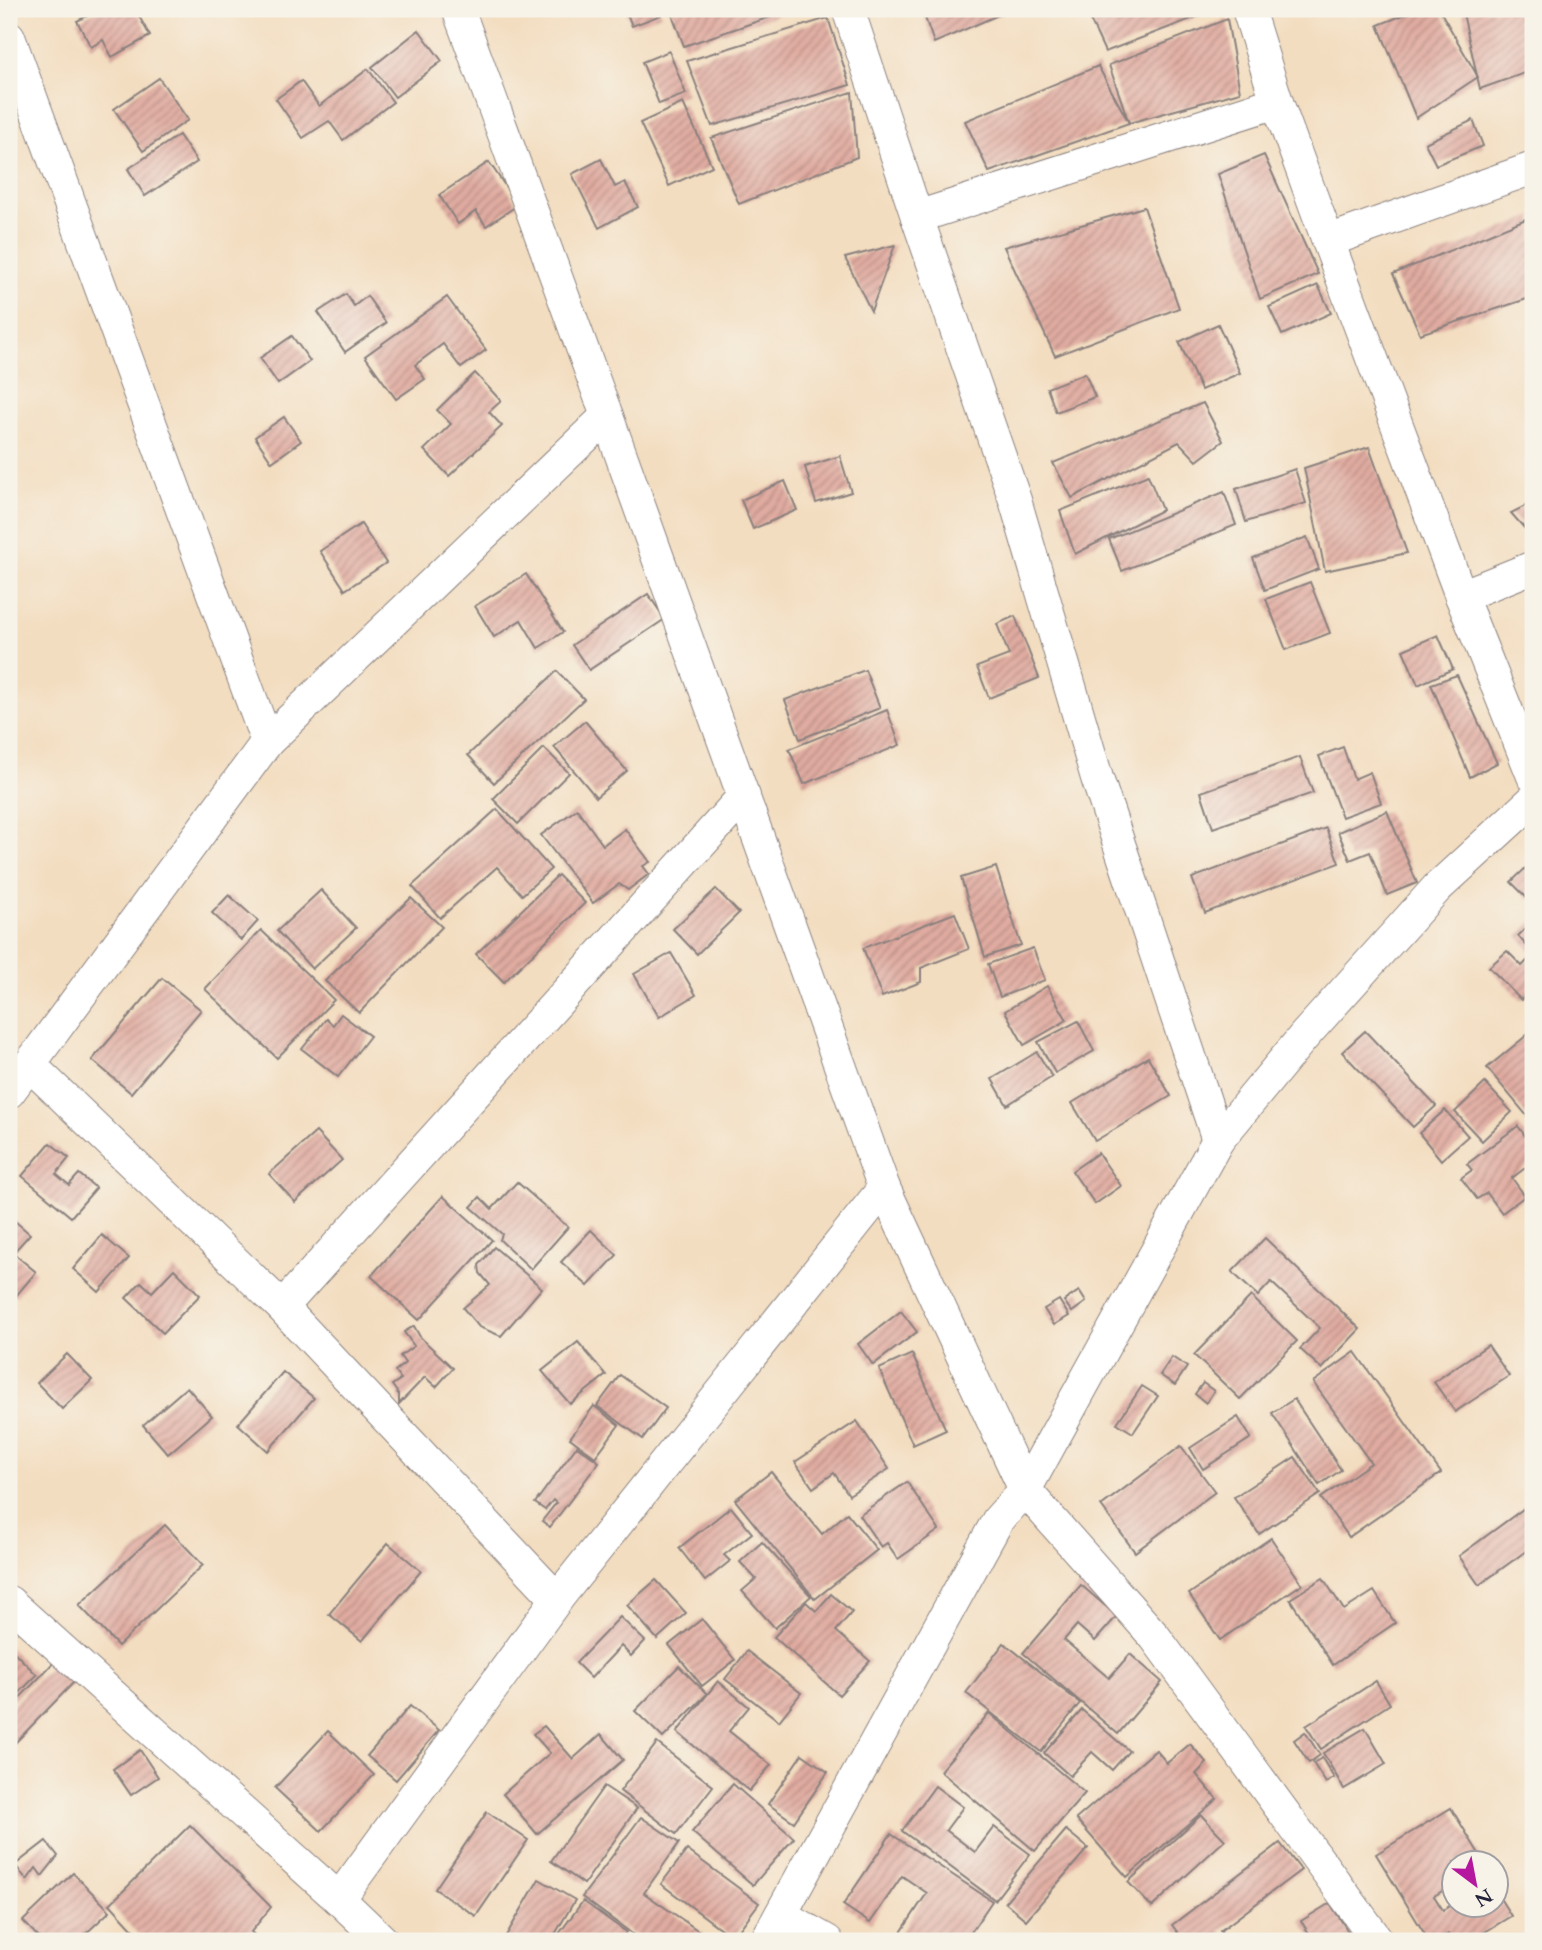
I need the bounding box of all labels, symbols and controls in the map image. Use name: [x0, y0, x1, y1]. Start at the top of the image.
north arrow: [1440, 1848, 1510, 1918]
text: N: [1469, 1882, 1497, 1913]

